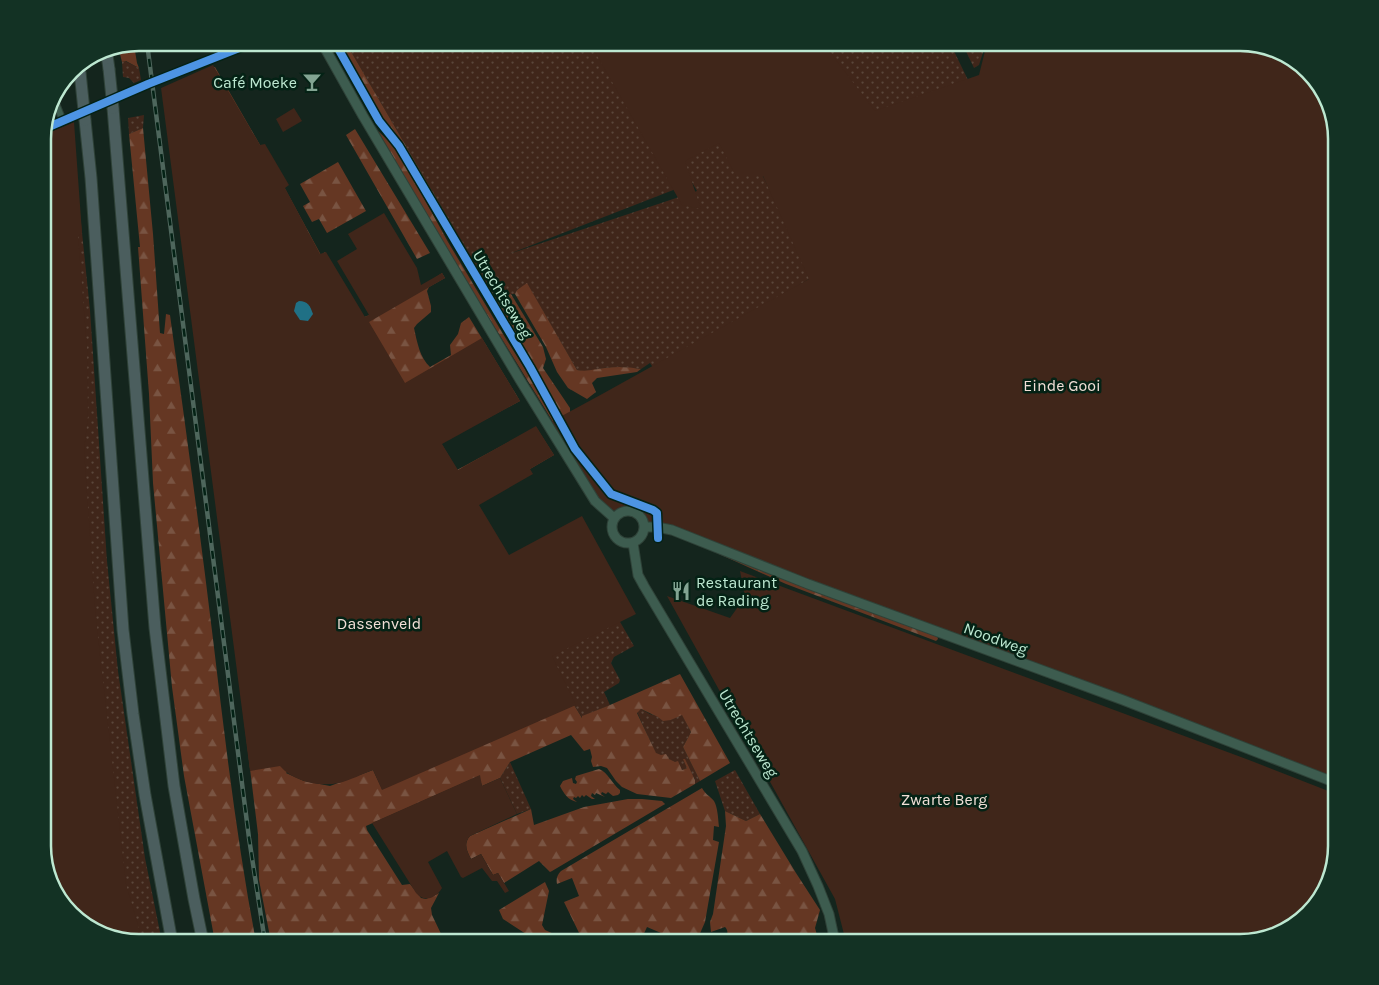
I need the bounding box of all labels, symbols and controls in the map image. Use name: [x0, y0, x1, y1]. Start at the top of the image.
bar icon: Café Moeke: [301, 71, 323, 93]
place label: Café Moeke: [213, 73, 297, 92]
street label: Utrechtseweg: [469, 247, 536, 342]
park label: Einde Gooi: [1023, 376, 1101, 395]
place label: Restaurant de Rading: [696, 573, 777, 610]
restaurant icon: Restaurant de Rading: [670, 580, 692, 602]
park label: Dassenveld: [337, 614, 421, 633]
street label: Noodweg: [961, 618, 1030, 659]
street label: Utrechtseweg: [715, 686, 782, 781]
park label: Zwarte Berg: [901, 790, 987, 809]

